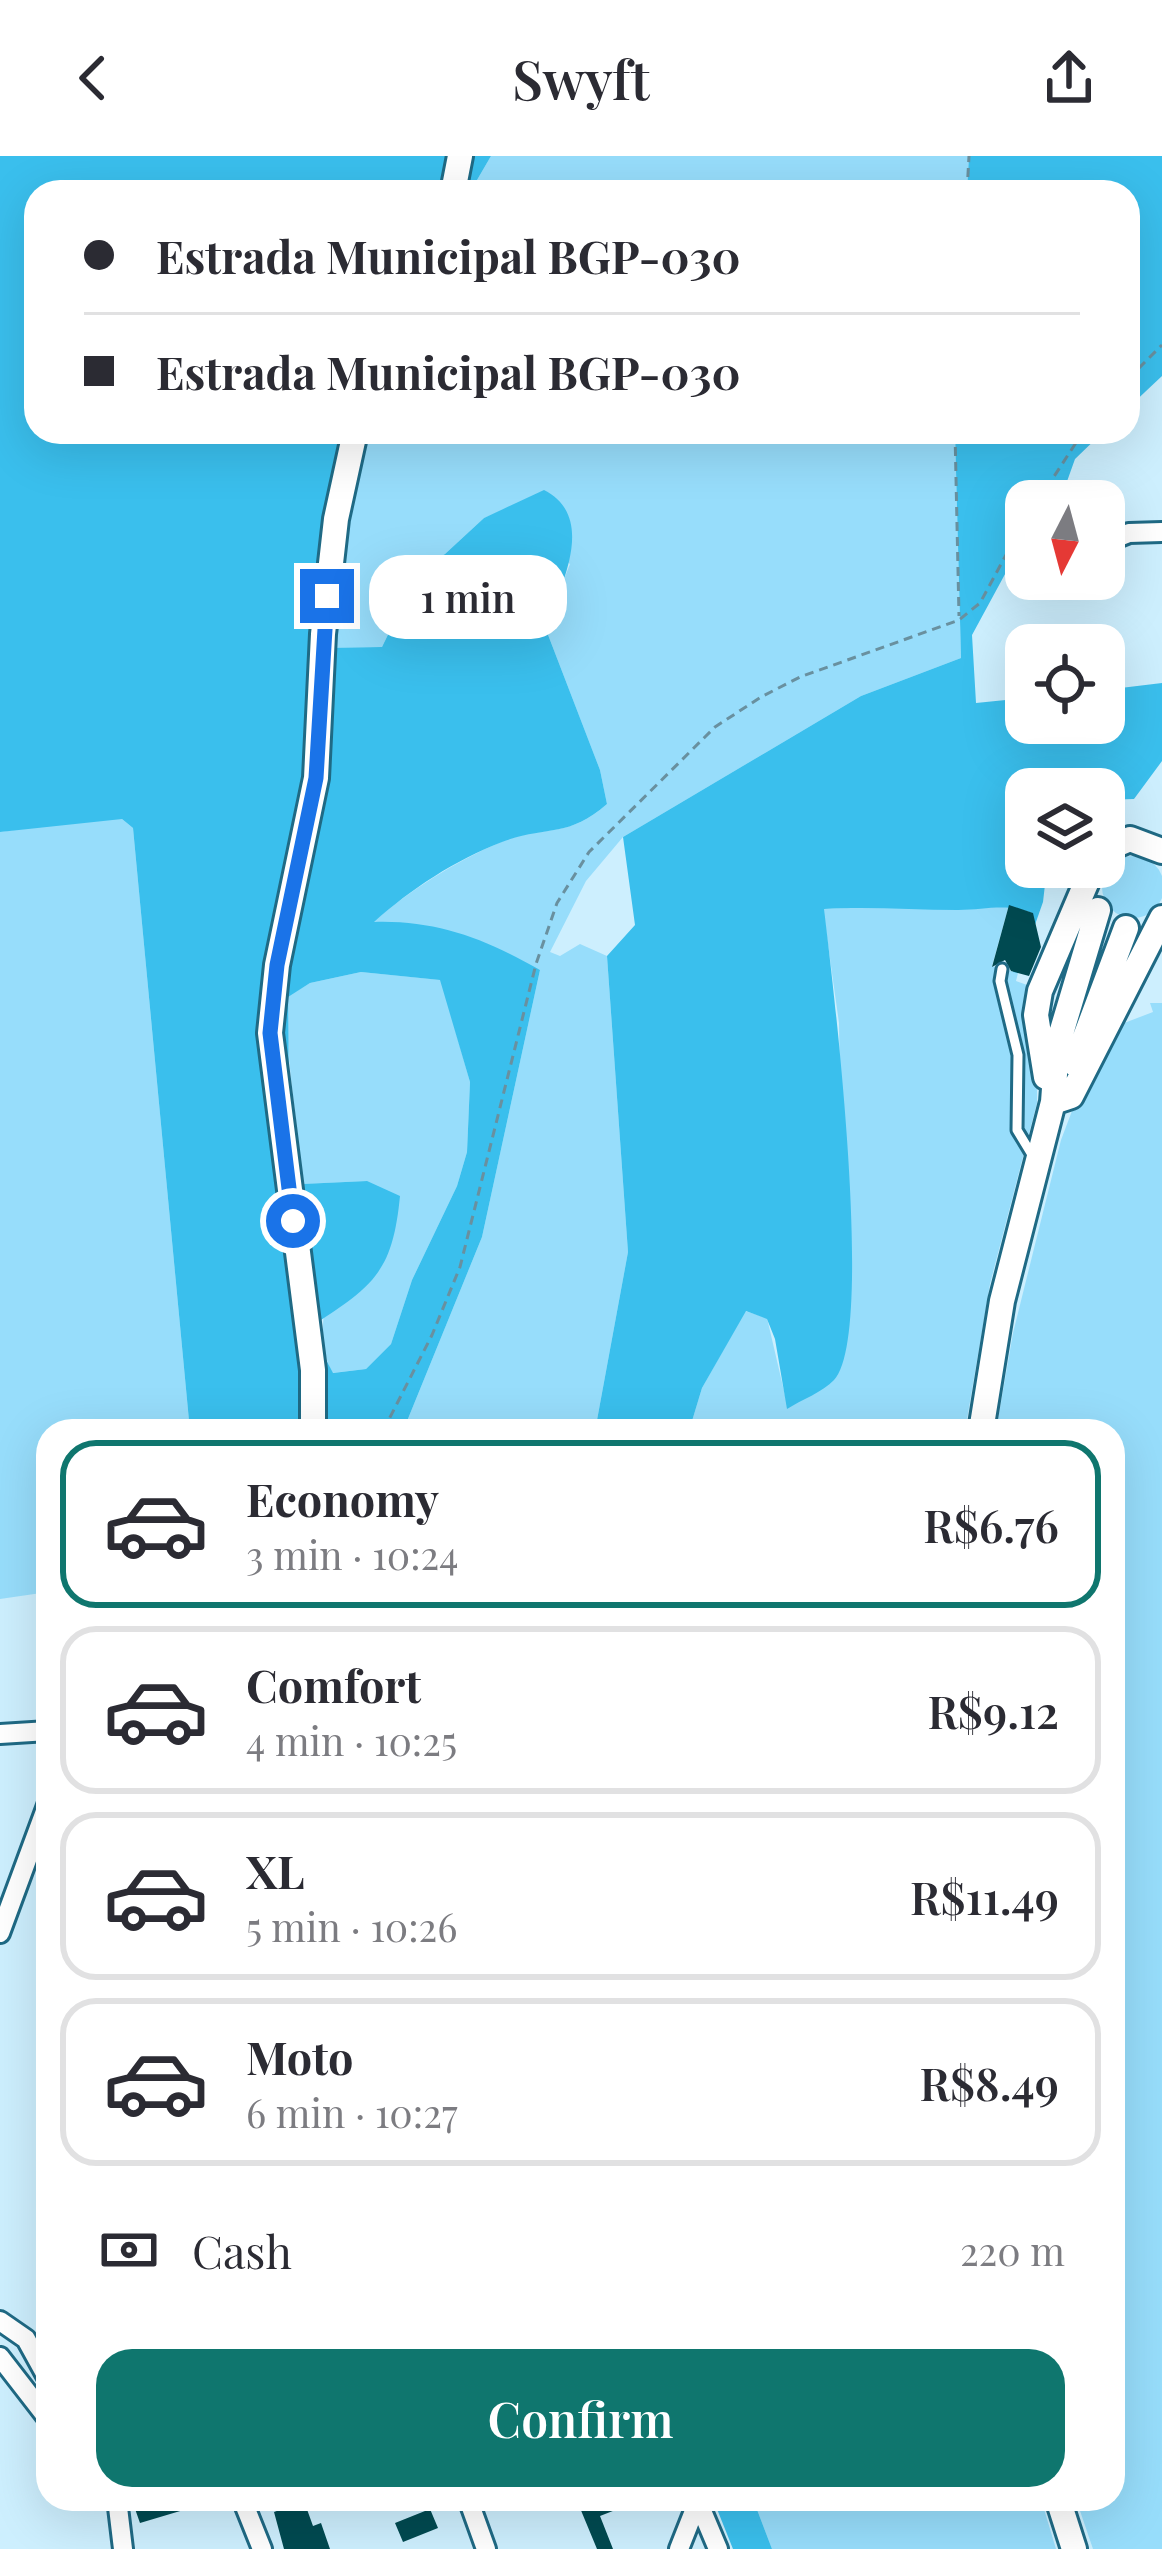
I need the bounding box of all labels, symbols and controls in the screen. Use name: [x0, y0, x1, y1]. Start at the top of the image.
text: Swyft: [512, 42, 650, 114]
icon: back: [60, 45, 126, 111]
icon: share: [1036, 45, 1102, 111]
text: Estrada Municipal BGP-030: [156, 225, 740, 285]
text: Estrada Municipal BGP-030: [156, 341, 740, 401]
north arrow: [1005, 480, 1125, 600]
map controls: [1005, 480, 1125, 888]
callout: 1 min: [369, 554, 567, 638]
route end: [300, 569, 354, 623]
text: 1 min: [421, 571, 515, 623]
button: locate: [1005, 624, 1125, 744]
button: layers: [1005, 768, 1125, 888]
route start: [266, 1194, 320, 1248]
text: Economy: [246, 1468, 439, 1528]
icon: car: [102, 1470, 210, 1578]
text: R$6.76: [923, 1494, 1059, 1554]
text: 3 min · 10:24: [246, 1528, 459, 1580]
text: Comfort: [246, 1654, 421, 1714]
icon: car: [102, 1656, 210, 1764]
text: R$9.12: [927, 1680, 1059, 1740]
text: 4 min · 10:25: [246, 1714, 457, 1766]
text: XL: [246, 1840, 305, 1900]
icon: car: [102, 1842, 210, 1950]
text: R$11.49: [910, 1866, 1059, 1926]
text: 5 min · 10:26: [246, 1900, 457, 1952]
text: Moto: [246, 2026, 353, 2086]
icon: car: [102, 2028, 210, 2136]
text: R$8.49: [920, 2052, 1059, 2112]
text: 6 min · 10:27: [246, 2086, 458, 2138]
icon: cash: [96, 2217, 162, 2283]
text: Cash: [192, 2220, 292, 2280]
text: 220 m: [960, 2224, 1065, 2276]
button: Confirm: [96, 2349, 1065, 2487]

